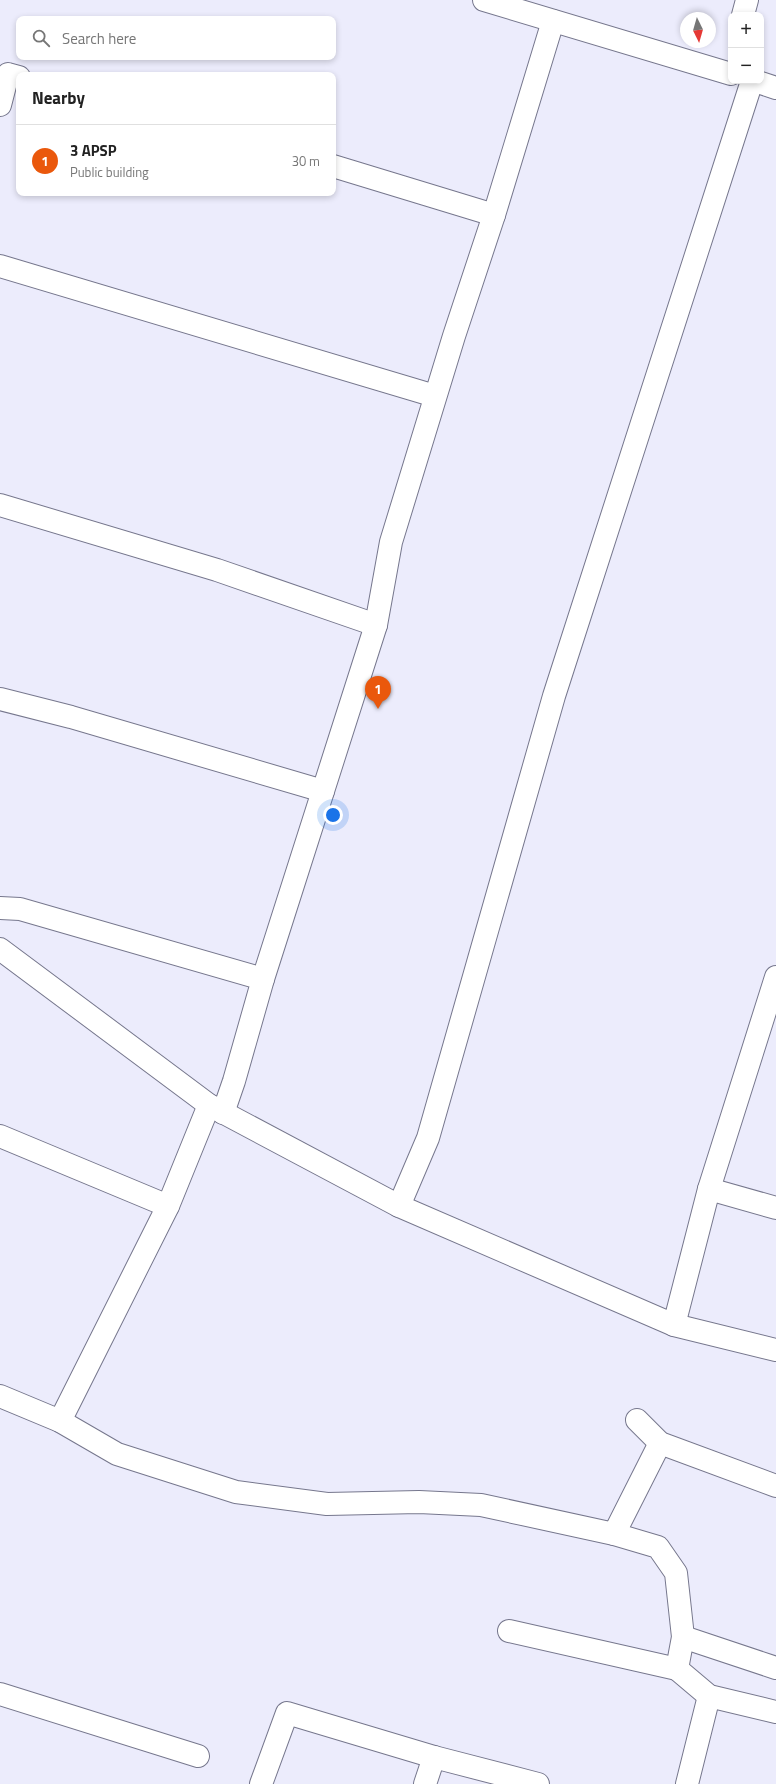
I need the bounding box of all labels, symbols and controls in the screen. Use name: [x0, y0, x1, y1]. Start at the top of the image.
north arrow: [680, 12, 716, 48]
map controls: [728, 12, 764, 84]
button: +: [728, 12, 764, 48]
search box: [16, 16, 336, 60]
icon: search: [30, 27, 52, 49]
text: Search here: [62, 27, 136, 50]
button: −: [728, 48, 764, 84]
text: Nearby: [32, 85, 85, 111]
text: 3 APSP: [70, 139, 117, 162]
text: 1: [41, 151, 49, 171]
text: 30 m: [292, 151, 320, 171]
text: Public building: [70, 162, 149, 182]
pin: 1: [365, 676, 391, 709]
your location: [323, 805, 343, 825]

